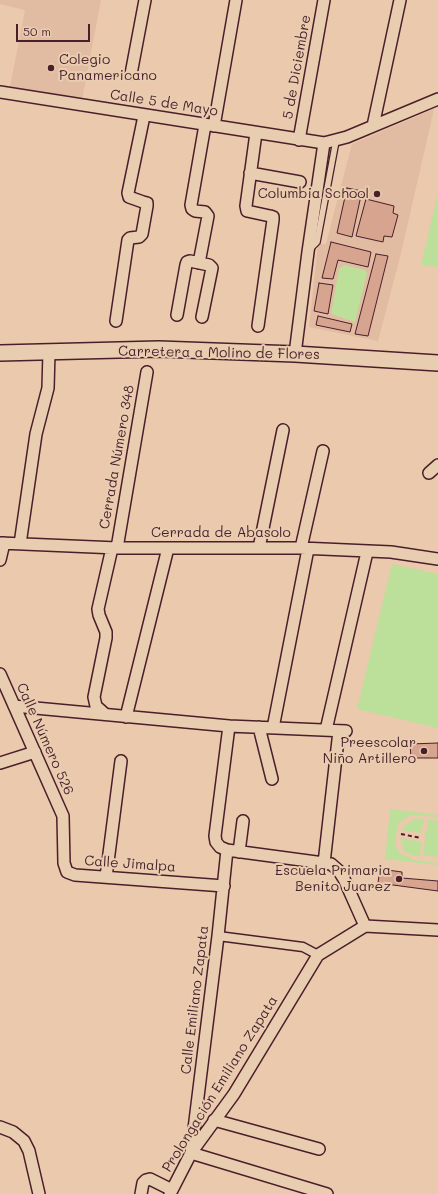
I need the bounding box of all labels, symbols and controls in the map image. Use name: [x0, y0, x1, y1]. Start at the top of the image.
street label: 5 de Diciembre: [280, 14, 314, 120]
scale bar: [18, 16, 92, 42]
text: 50 m: [23, 23, 51, 39]
place label: Colegio Panamericano: [59, 52, 157, 84]
marker: Colegio Panamericano: [46, 63, 56, 73]
street label: Calle 5 de Mayo: [109, 86, 219, 120]
place label: Columbia School: [258, 186, 369, 202]
marker: Columbia School: [372, 189, 382, 199]
street label: Carretera a Molino de Flores: [118, 343, 320, 363]
street label: Cerrada Número 348: [96, 384, 138, 530]
street label: Cerrada de Abasolo: [151, 525, 291, 541]
street label: Calle Número 526: [13, 680, 77, 798]
place label: Preescolar Niño Artillero: [323, 735, 416, 768]
marker: Preescolar Niño Artillero: [419, 746, 429, 756]
street label: Calle Jimalpa: [84, 852, 176, 876]
place label: Escuela Primaria Benito Juarez: [275, 863, 391, 896]
marker: Escuela Primaria Benito Juarez: [394, 874, 404, 884]
street label: Calle Emiliano Zapata: [178, 925, 212, 1075]
street label: Prolongación Emiliano Zapata: [159, 993, 281, 1175]

